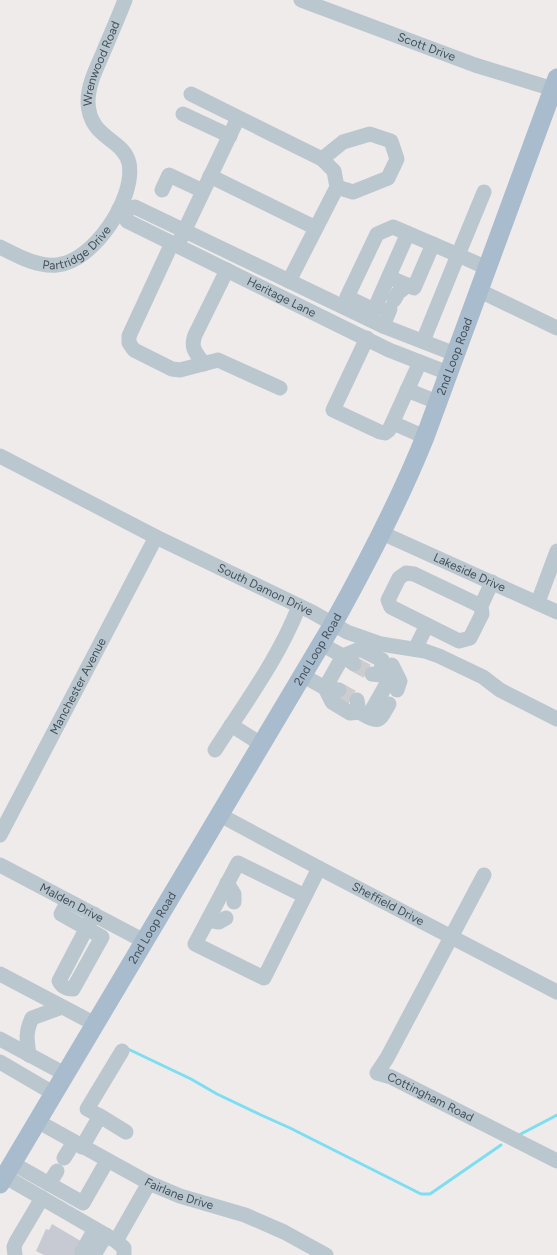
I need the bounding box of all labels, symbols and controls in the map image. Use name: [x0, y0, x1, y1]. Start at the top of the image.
street label: Wrenwood Road: [81, 19, 123, 106]
street label: Scott Drive: [396, 30, 458, 64]
street label: Partridge Drive: [42, 223, 114, 272]
street label: Heritage Lane: [245, 274, 319, 320]
street label: 2nd Loop Road: [434, 316, 475, 397]
street label: Lakeside Drive: [431, 550, 508, 595]
street label: South Damon Drive: [215, 561, 316, 619]
street label: 2nd Loop Road: [291, 611, 345, 688]
street label: Manchester Avenue: [47, 635, 109, 737]
street label: Sheffield Drive: [350, 879, 427, 929]
street label: Malden Drive: [37, 880, 106, 926]
street label: 2nd Loop Road: [126, 889, 179, 966]
street label: Cottingham Road: [385, 1069, 476, 1125]
street label: Fairlane Drive: [142, 1175, 215, 1213]

